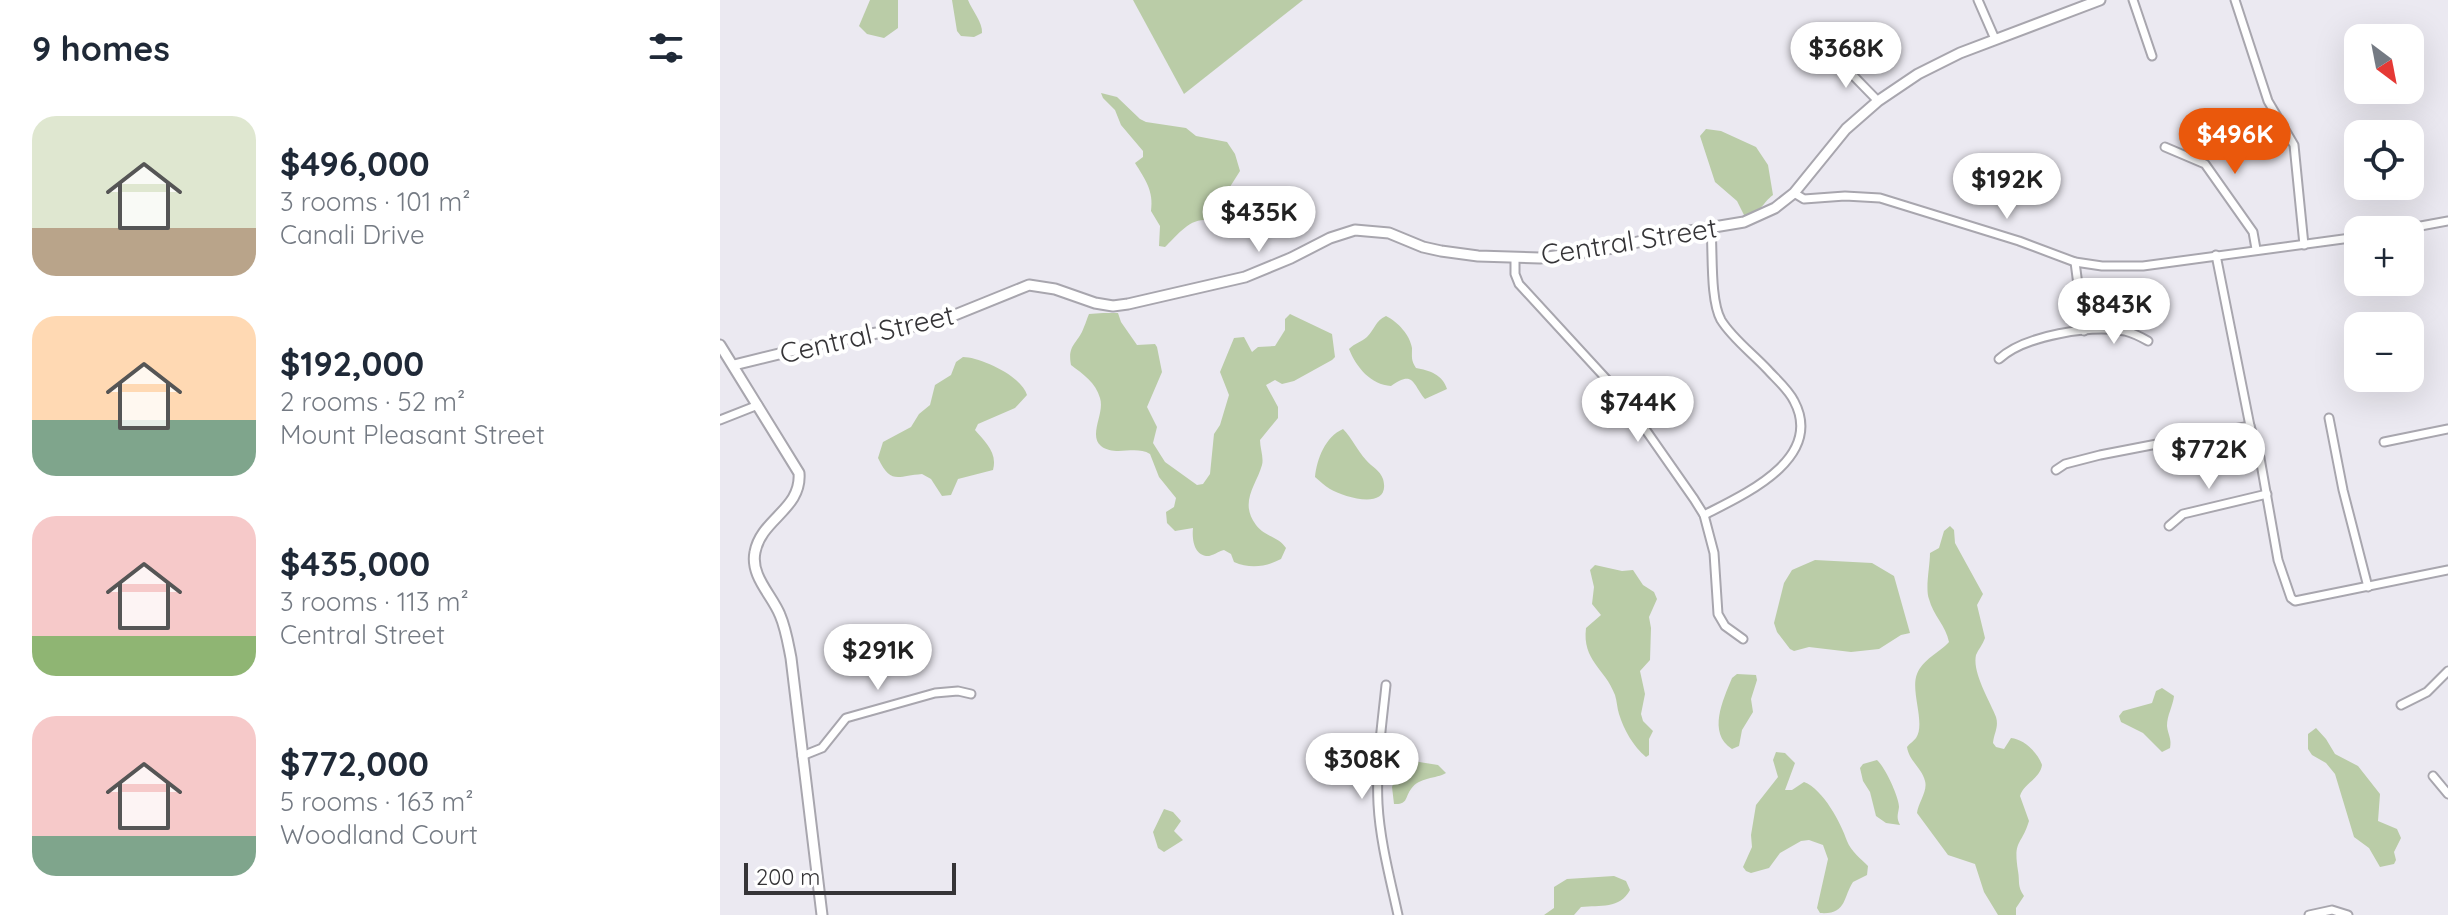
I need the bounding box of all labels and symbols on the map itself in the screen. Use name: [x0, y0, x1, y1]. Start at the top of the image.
pin: $368K: [1790, 22, 1902, 90]
north arrow: [2344, 24, 2424, 104]
pin: $496K: [2179, 108, 2291, 176]
pin: $192K: [1951, 153, 2063, 221]
pin: $435K: [1203, 186, 1315, 254]
street label: Central Street: [1538, 209, 1719, 272]
pin: $843K: [2058, 278, 2170, 346]
street label: Central Street: [776, 296, 957, 371]
pin: $744K: [1582, 376, 1694, 444]
pin: $772K: [2153, 423, 2265, 491]
pin: $291K: [822, 624, 934, 692]
pin: $308K: [1306, 733, 1418, 801]
scale bar: [744, 859, 956, 895]

